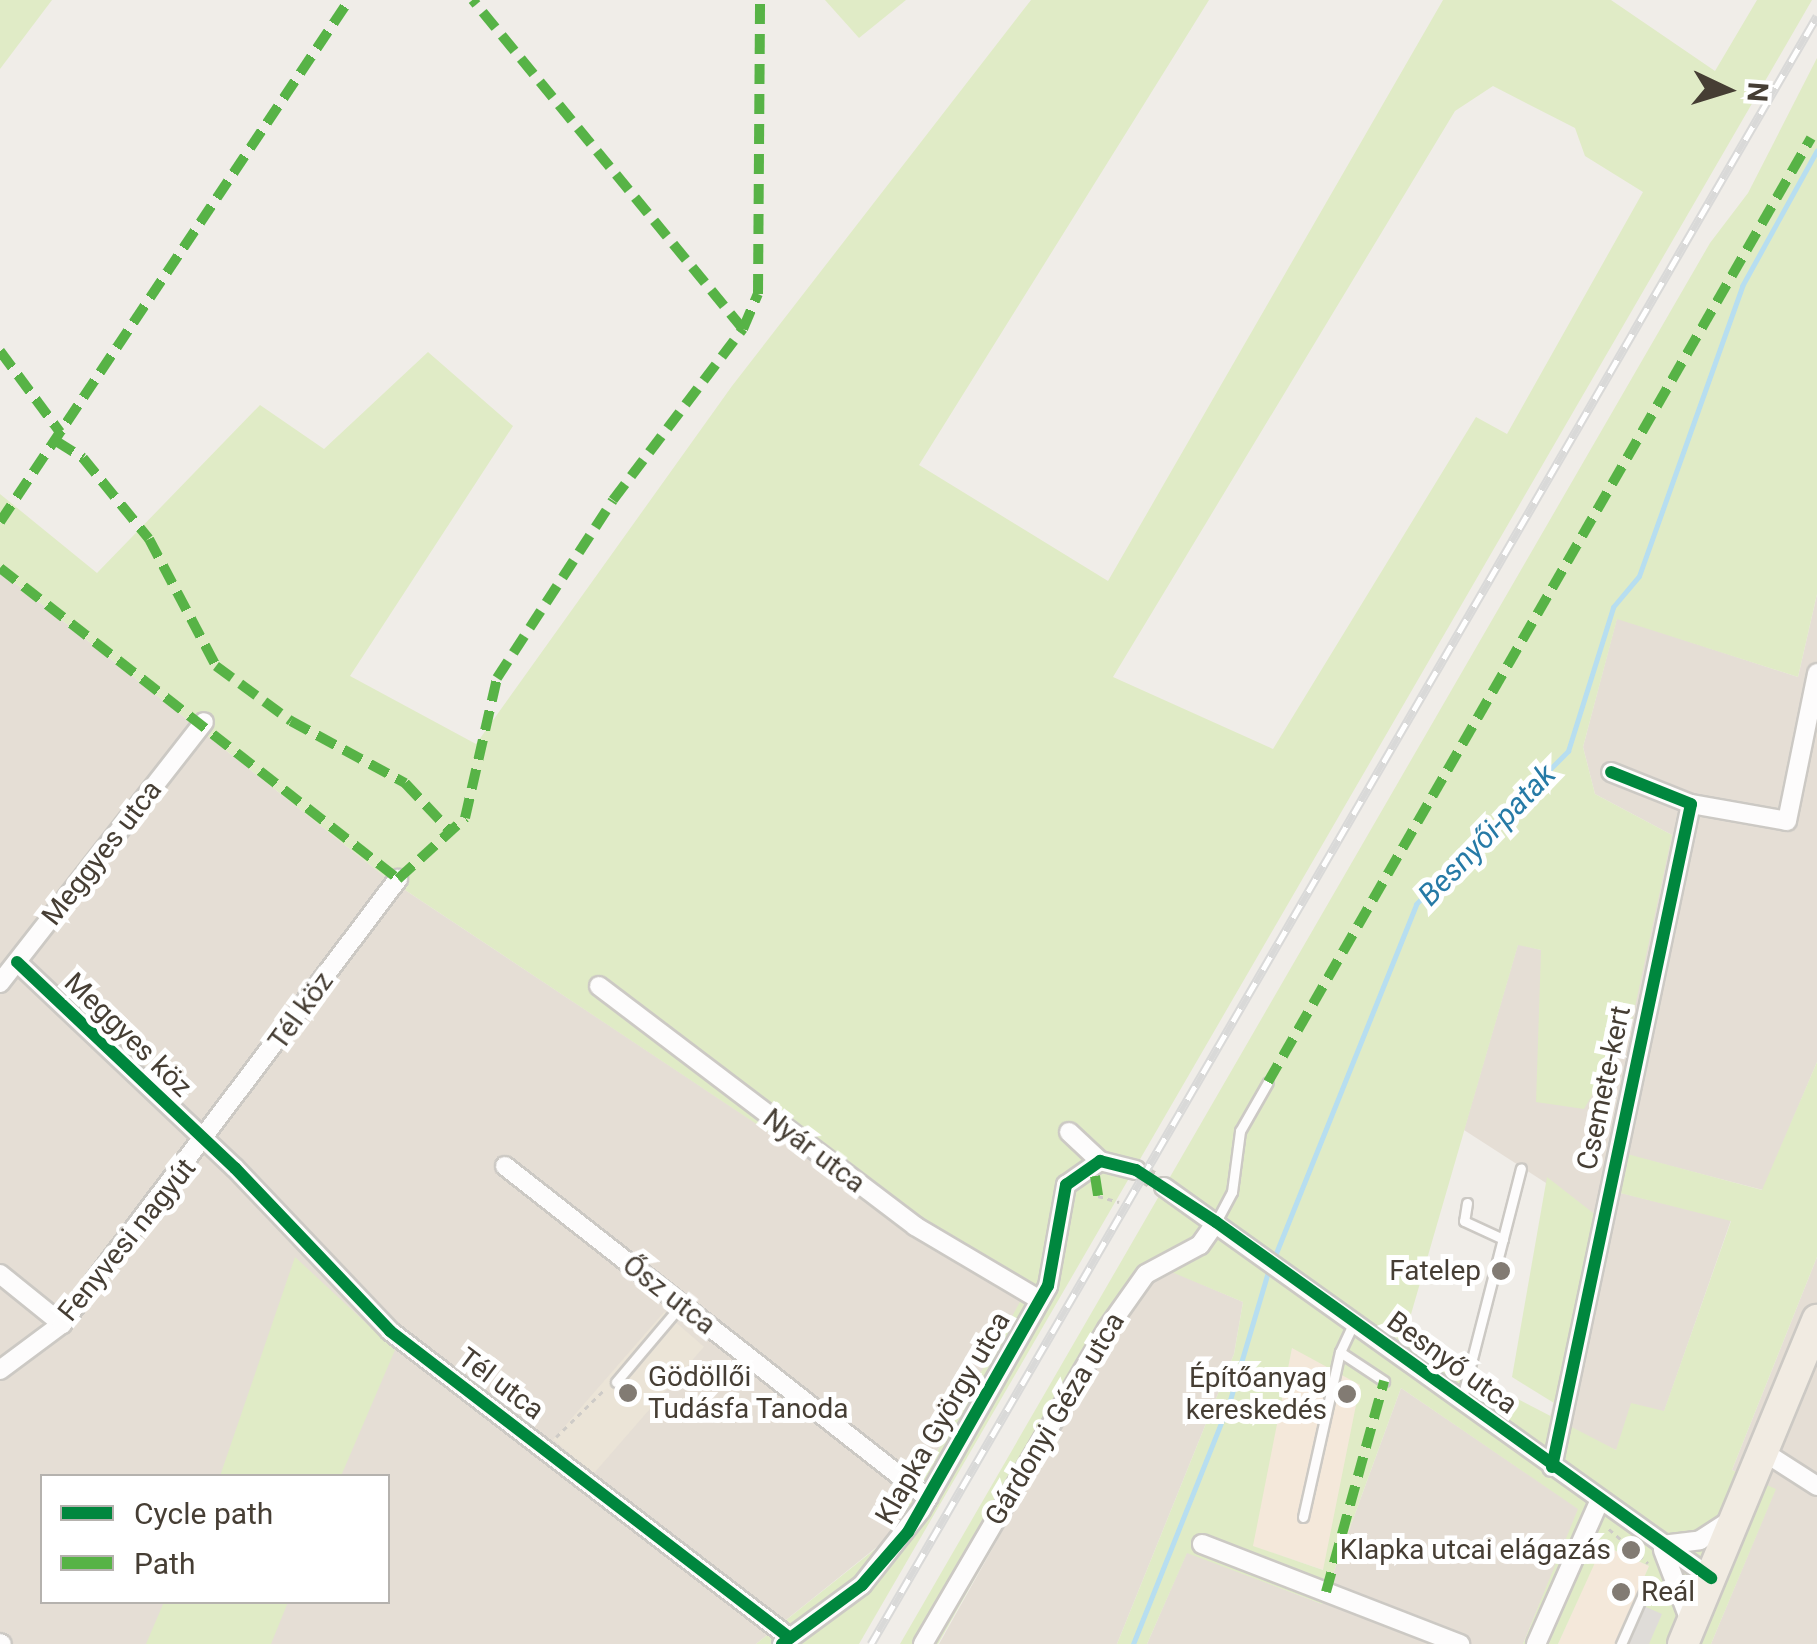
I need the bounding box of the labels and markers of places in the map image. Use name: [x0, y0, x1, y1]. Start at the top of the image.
place label: Fatelep: [1389, 1254, 1481, 1288]
marker: Fatelep: [1490, 1260, 1512, 1282]
place label: Gödöllői Tudásfa Tanoda: [648, 1360, 849, 1426]
place label: Építőanyag kereskedés: [1186, 1361, 1327, 1427]
marker: Gödöllői Tudásfa Tanoda: [617, 1382, 639, 1404]
marker: Építőanyag kereskedés: [1336, 1383, 1358, 1405]
place label: Klapka utcai elágazás: [1340, 1533, 1611, 1567]
marker: Klapka utcai elágazás: [1620, 1539, 1642, 1561]
place label: Reál: [1641, 1575, 1695, 1609]
marker: Reál: [1610, 1581, 1632, 1603]

